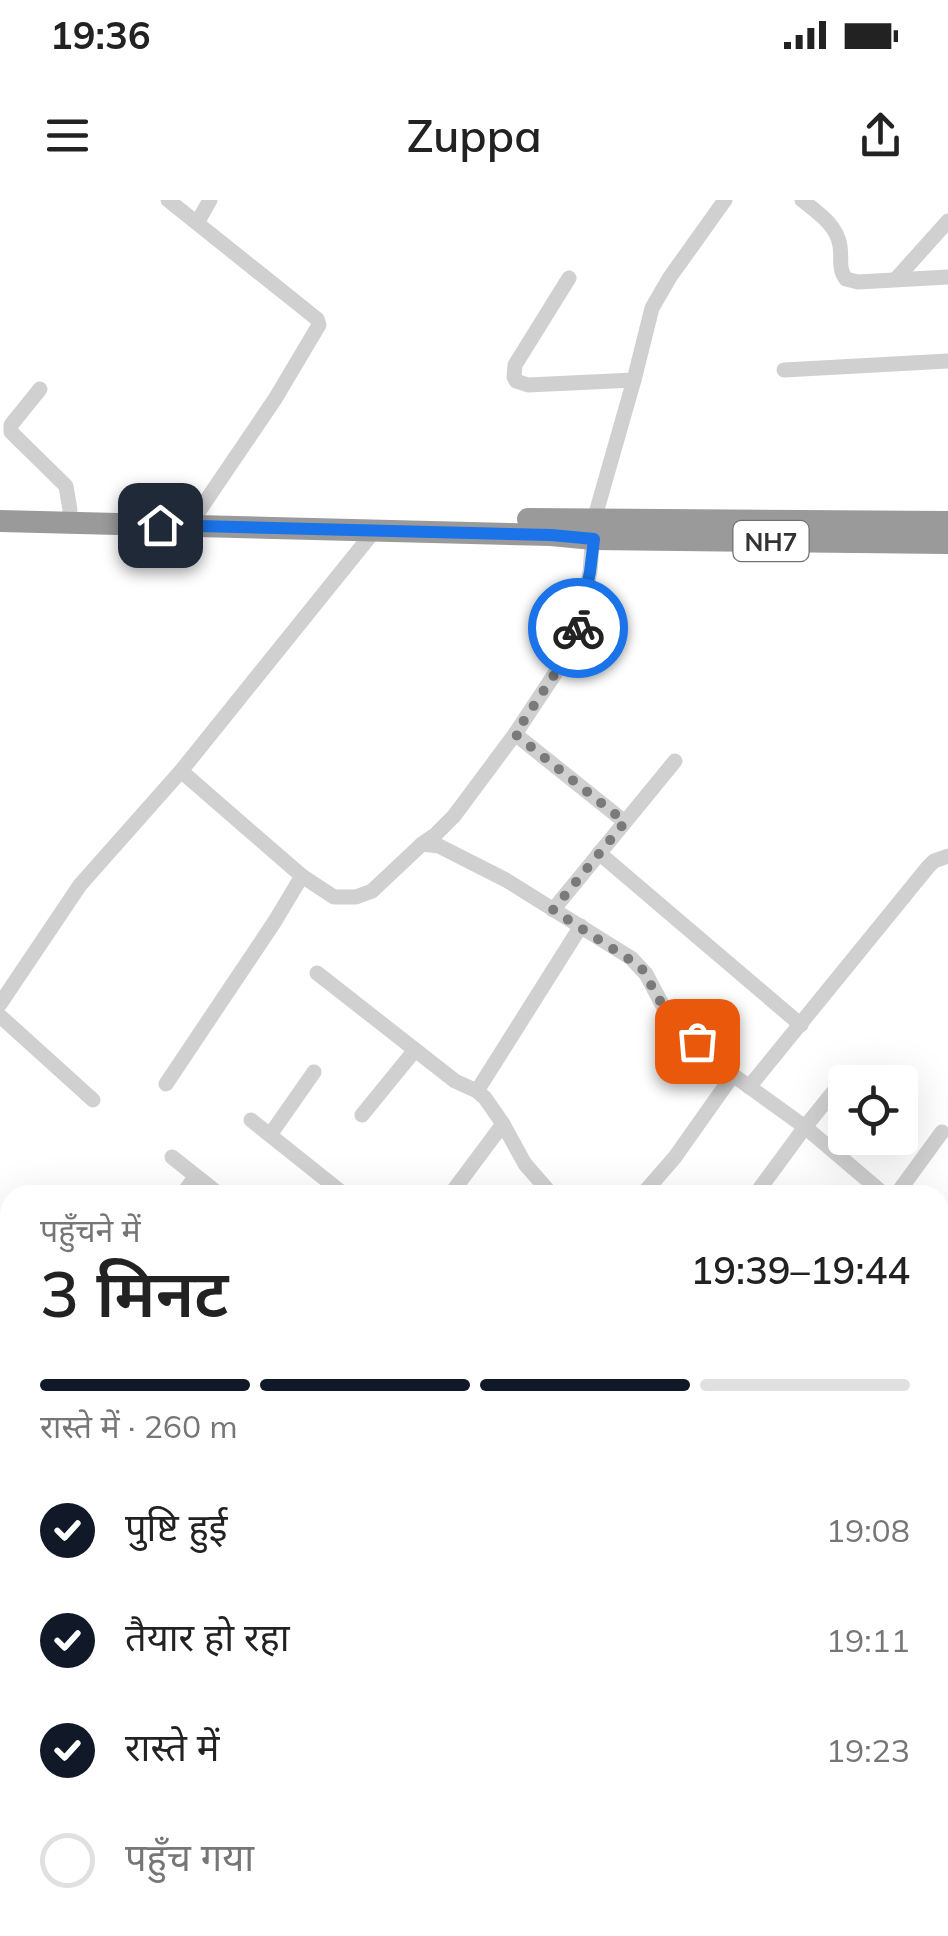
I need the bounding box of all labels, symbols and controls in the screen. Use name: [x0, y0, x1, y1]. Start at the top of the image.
text: 19:36: [50, 11, 151, 59]
text: Zuppa: [406, 107, 542, 163]
icon: menu: [40, 108, 95, 163]
icon: share: [853, 108, 908, 163]
pin: [118, 483, 203, 568]
icon: home: [133, 498, 188, 553]
road number: NH7: [734, 521, 808, 561]
courier: [528, 578, 628, 678]
icon: bike: [551, 601, 606, 656]
pin: [655, 999, 740, 1084]
icon: bag: [670, 1014, 725, 1069]
map controls: [828, 1065, 918, 1155]
button: locate: [828, 1065, 918, 1155]
text: पहुँचने में: [40, 1210, 141, 1250]
text: 19:39–19:44: [690, 1246, 910, 1294]
text: 3 मिनट: [40, 1252, 228, 1333]
text: रास्ते में · 260 m: [40, 1406, 238, 1446]
icon: check: [40, 1503, 95, 1558]
text: पुष्टि हुई: [125, 1503, 227, 1551]
text: 19:08: [826, 1510, 910, 1550]
icon: check: [40, 1613, 95, 1668]
text: तैयार हो रहा: [125, 1613, 290, 1661]
text: 19:11: [826, 1620, 910, 1660]
icon: check: [40, 1723, 95, 1778]
text: रास्ते में: [125, 1723, 219, 1771]
text: 19:23: [826, 1730, 910, 1770]
text: पहुँच गया: [125, 1833, 254, 1881]

